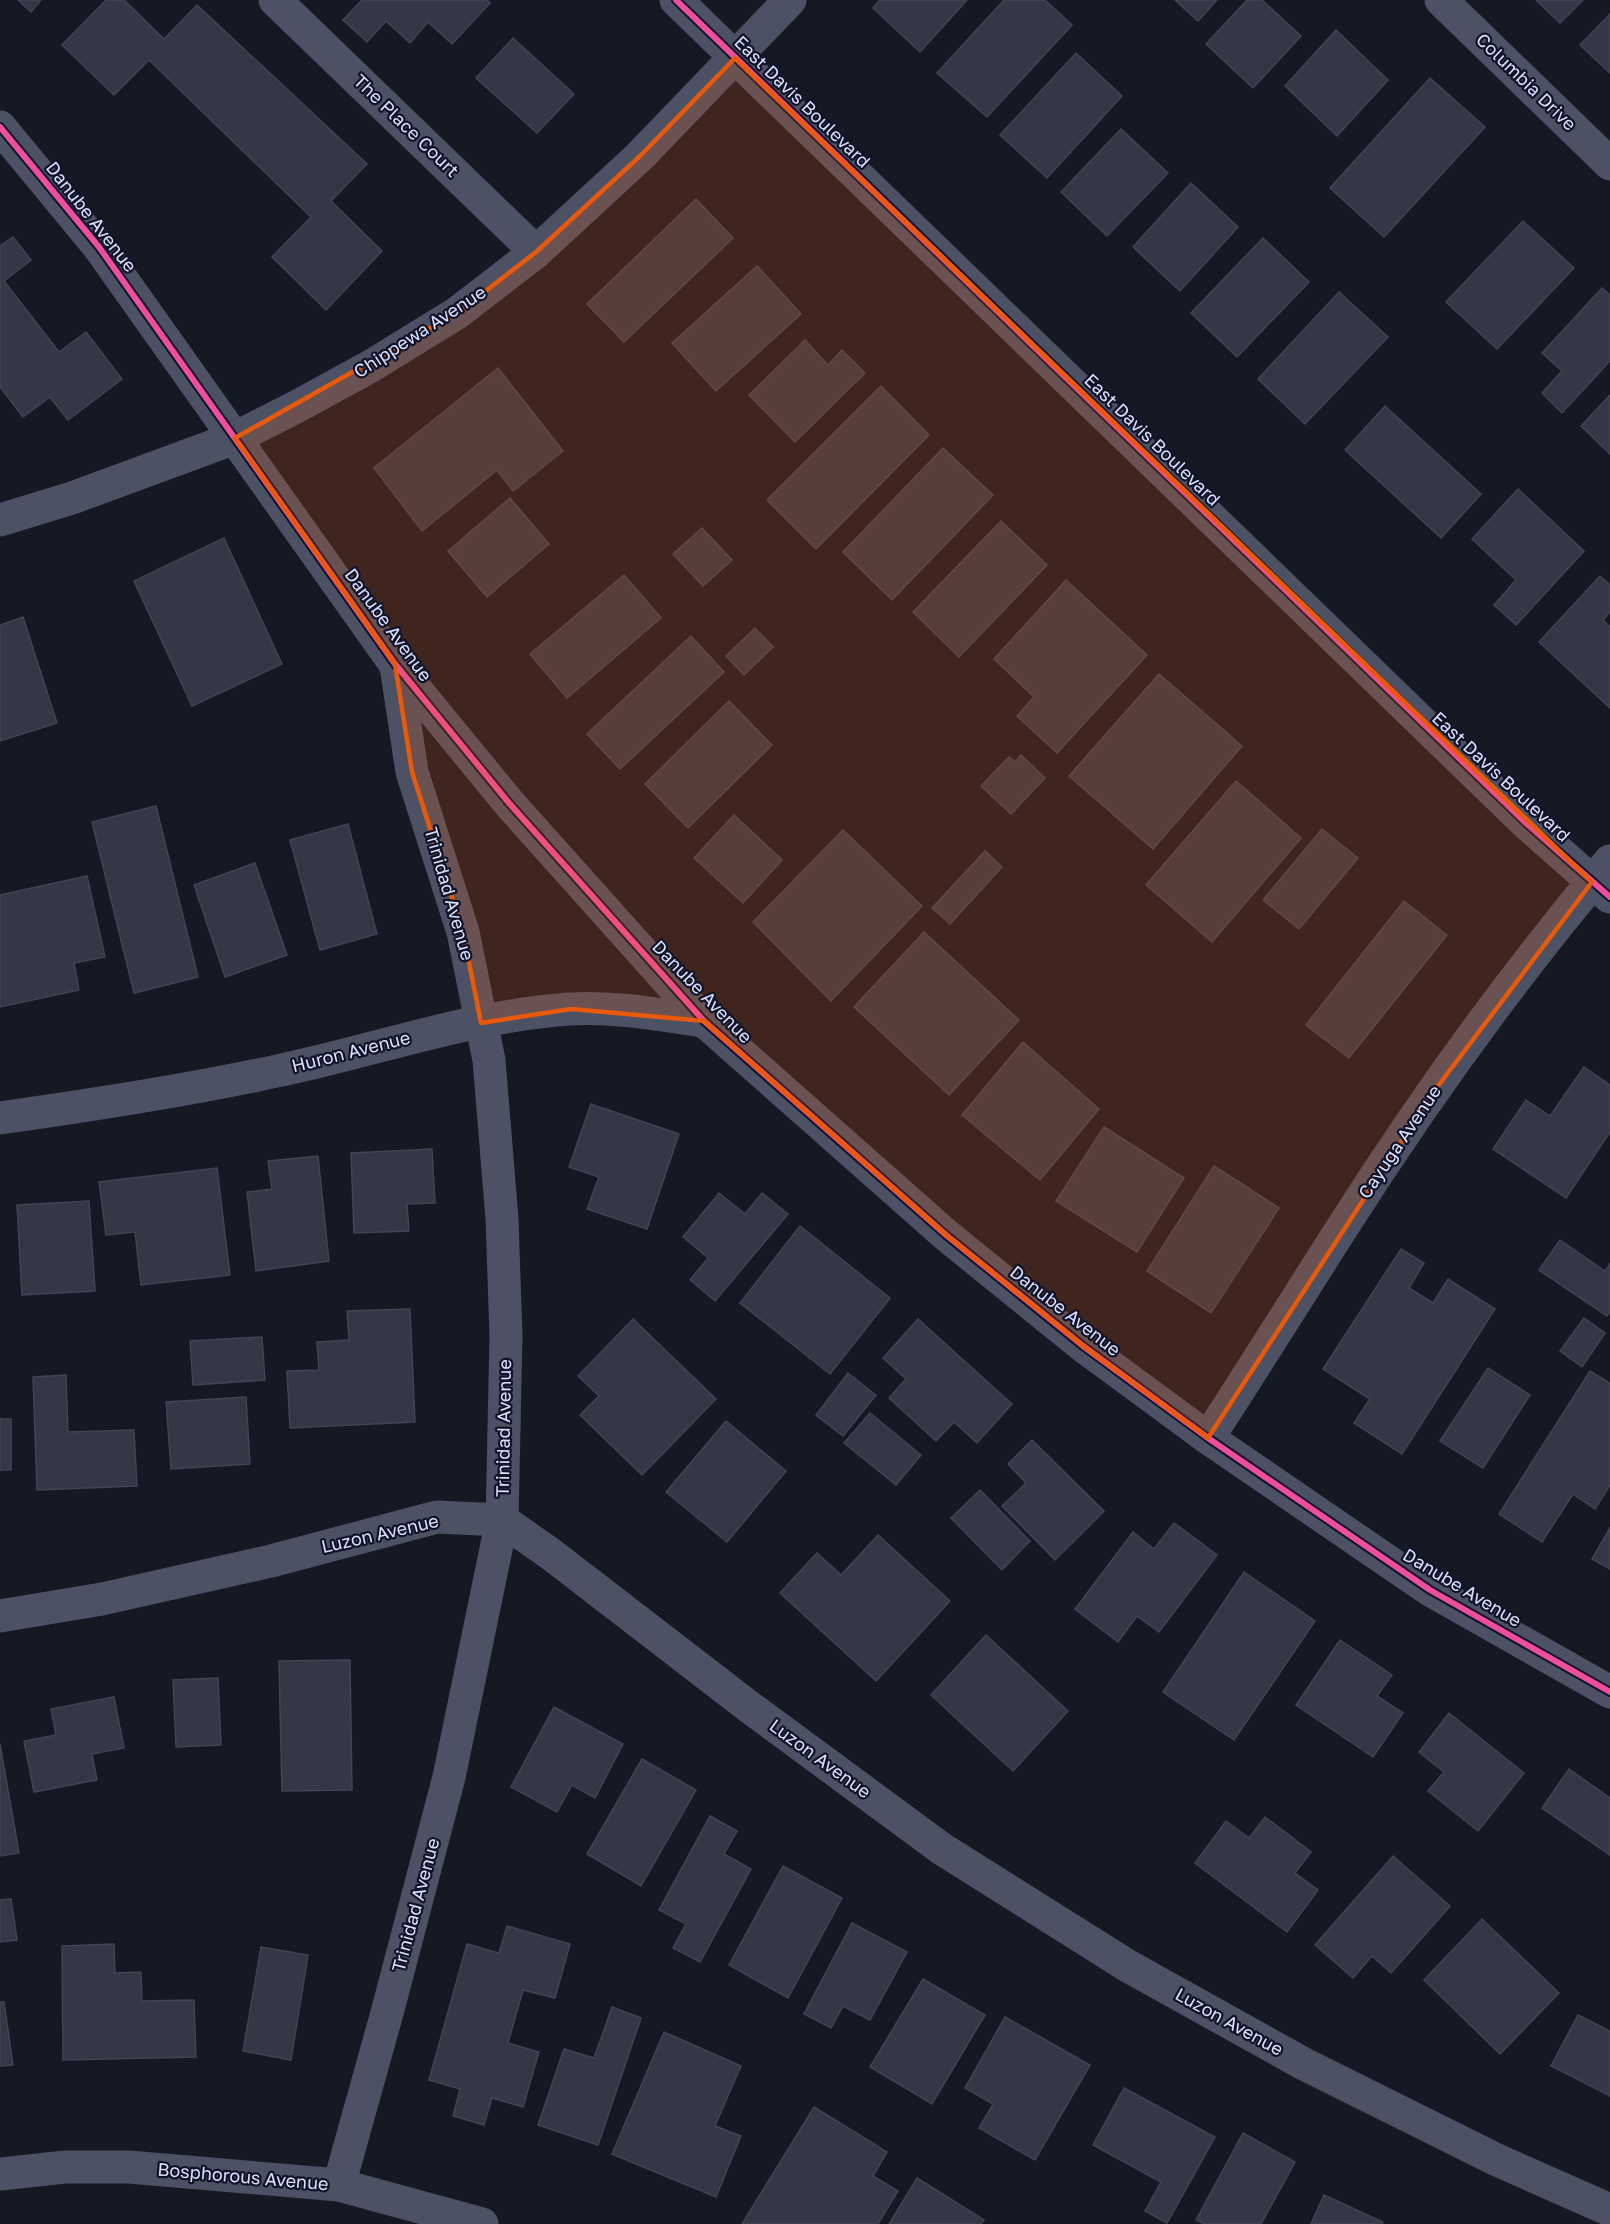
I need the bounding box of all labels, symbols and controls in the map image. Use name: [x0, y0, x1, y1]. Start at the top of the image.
street label: Columbia Drive: [1472, 28, 1581, 135]
street label: East Davis Boulevard: [730, 31, 875, 172]
street label: The Place Court: [349, 69, 464, 181]
street label: Danube Avenue: [42, 157, 142, 276]
street label: Chippewa Avenue: [349, 280, 490, 382]
street label: East Davis Boulevard: [1080, 369, 1225, 510]
street label: Danube Avenue: [340, 564, 437, 685]
street label: East Davis Boulevard: [1428, 707, 1575, 846]
street label: Trinidad Avenue: [420, 825, 480, 963]
street label: Danube Avenue: [648, 935, 757, 1047]
street label: Huron Avenue: [289, 1026, 412, 1076]
street label: Cayuga Avenue: [1353, 1080, 1445, 1202]
street label: Danube Avenue: [1006, 1260, 1125, 1360]
street label: Trinidad Avenue: [491, 1359, 515, 1497]
street label: Luzon Avenue: [319, 1509, 441, 1557]
street label: Danube Avenue: [1399, 1543, 1526, 1631]
street label: Luzon Avenue: [766, 1714, 876, 1802]
street label: Trinidad Avenue: [387, 1835, 443, 1974]
street label: Luzon Avenue: [1172, 1982, 1287, 2060]
street label: Bosphorous Avenue: [157, 2158, 329, 2194]

